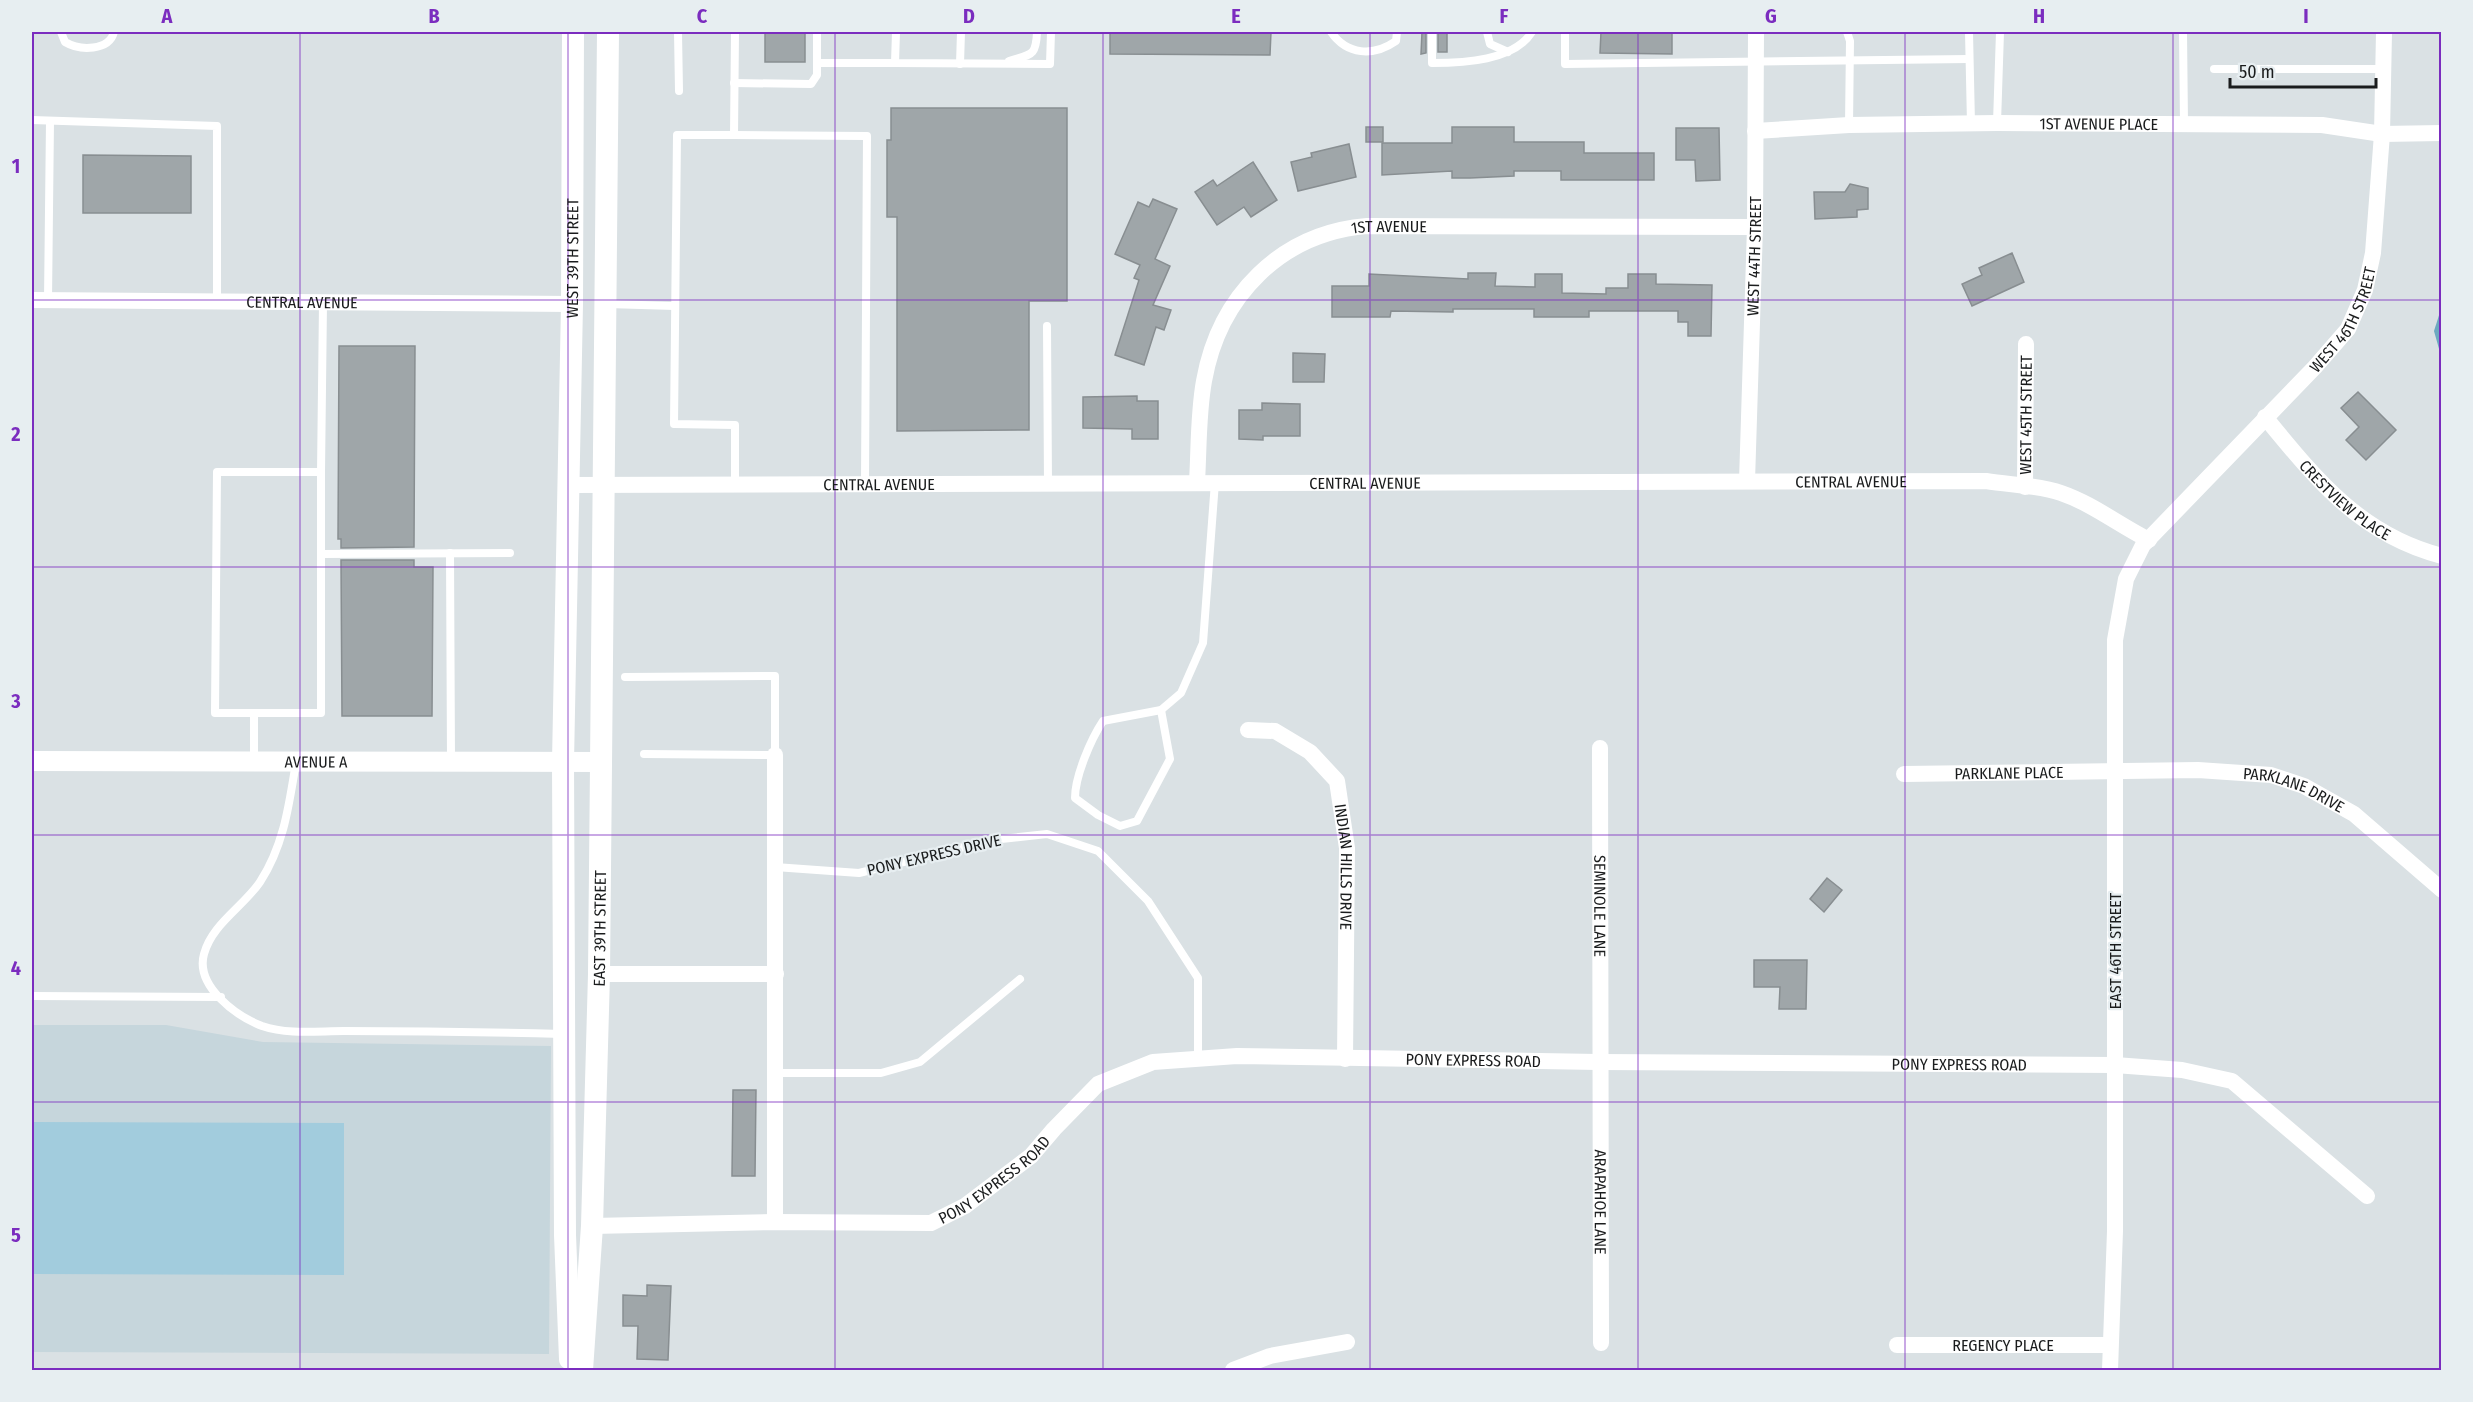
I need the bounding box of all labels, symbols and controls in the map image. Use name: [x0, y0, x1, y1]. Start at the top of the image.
text: A: [161, 4, 174, 28]
text: B: [428, 4, 440, 28]
text: C: [697, 4, 708, 28]
text: D: [963, 4, 975, 28]
text: E: [1231, 4, 1241, 28]
text: F: [1500, 4, 1509, 28]
text: G: [1765, 4, 1777, 28]
text: H: [2033, 4, 2045, 28]
text: I: [2303, 4, 2309, 28]
scale bar: [2230, 51, 2376, 89]
text: 50 m: [2239, 61, 2275, 83]
street label: 1ST AVENUE PLACE: [2039, 114, 2158, 133]
text: 1: [12, 154, 20, 178]
street label: WEST 44TH STREET: [1743, 196, 1765, 316]
street label: WEST 39TH STREET: [562, 198, 582, 318]
street label: 1ST AVENUE: [1350, 216, 1427, 237]
street label: WEST 46TH STREET: [2305, 264, 2379, 376]
street label: CENTRAL AVENUE: [246, 292, 358, 312]
street label: WEST 45TH STREET: [2016, 355, 2035, 475]
text: 2: [10, 422, 21, 446]
street label: CRESTVIEW PLACE: [2296, 456, 2394, 544]
street label: CENTRAL AVENUE: [1795, 472, 1907, 491]
street label: CENTRAL AVENUE: [1309, 473, 1421, 492]
street label: CENTRAL AVENUE: [823, 474, 935, 494]
text: 3: [10, 689, 21, 713]
street label: AVENUE A: [285, 752, 348, 771]
street label: PARKLANE PLACE: [1954, 762, 2064, 783]
street label: PARKLANE DRIVE: [2242, 764, 2348, 816]
street label: INDIAN HILLS DRIVE: [1331, 802, 1357, 930]
street label: PONY EXPRESS DRIVE: [865, 830, 1003, 880]
street label: SEMINOLE LANE: [1591, 855, 1610, 957]
street label: EAST 39TH STREET: [589, 870, 609, 987]
street label: EAST 46TH STREET: [2106, 892, 2125, 1009]
text: 4: [11, 956, 21, 980]
street label: PONY EXPRESS ROAD: [1405, 1049, 1541, 1071]
street label: PONY EXPRESS ROAD: [1892, 1054, 2027, 1074]
street label: PONY EXPRESS ROAD: [935, 1132, 1054, 1227]
street label: ARAPAHOE LANE: [1591, 1149, 1610, 1255]
text: 5: [11, 1223, 21, 1247]
street label: REGENCY PLACE: [1952, 1336, 2054, 1355]

